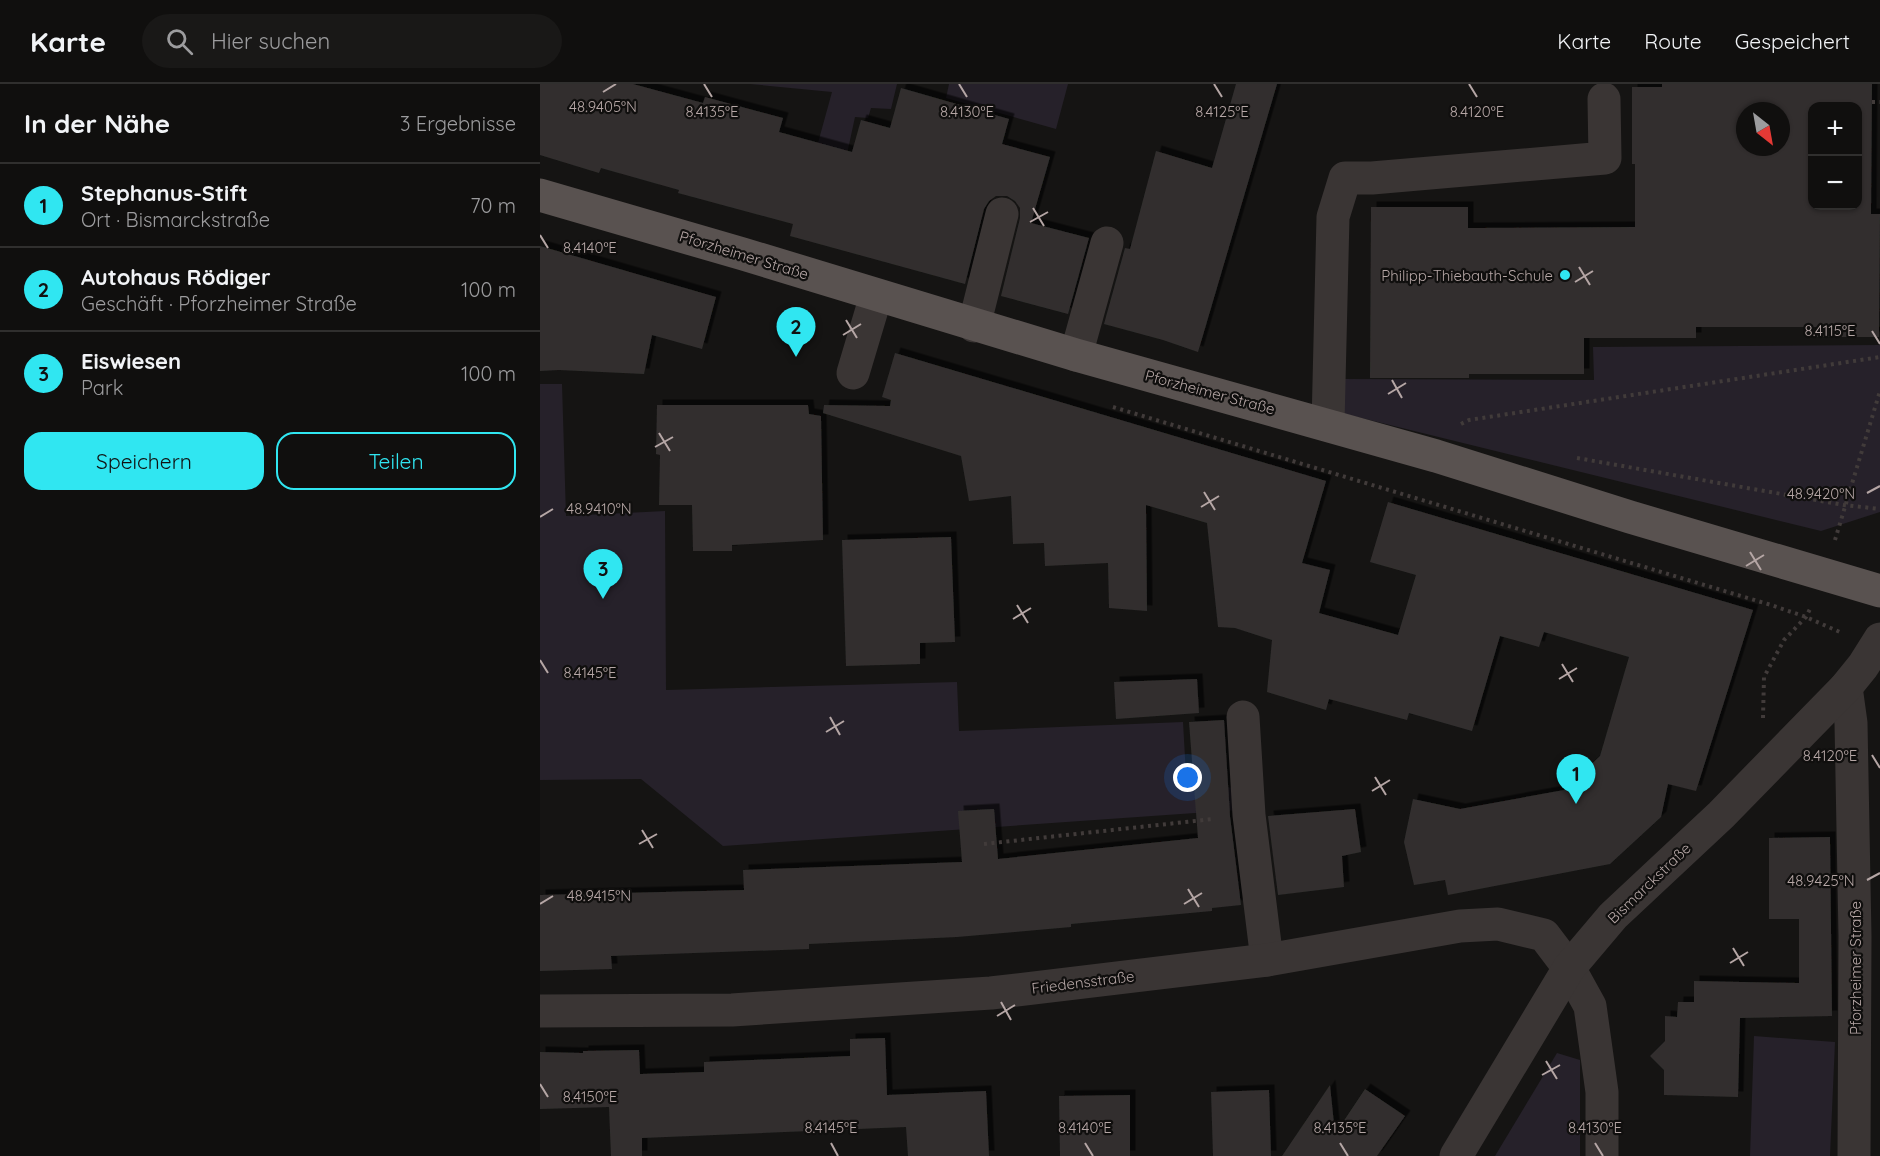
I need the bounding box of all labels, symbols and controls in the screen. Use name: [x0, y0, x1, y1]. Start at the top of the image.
search box: [142, 14, 562, 68]
text: Karte: [30, 24, 106, 59]
icon: search: [163, 25, 196, 58]
text: Hier suchen: [211, 27, 330, 55]
text: Karte: [1557, 28, 1611, 54]
text: Route: [1644, 28, 1702, 54]
text: Gespeichert: [1735, 28, 1850, 54]
text: 48.9405°N: [569, 97, 637, 116]
text: 8.4135°E: [685, 102, 739, 121]
text: 8.4130°E: [940, 102, 994, 121]
text: 8.4125°E: [1195, 102, 1249, 121]
text: 8.4120°E: [1450, 102, 1504, 121]
north arrow: [1736, 102, 1790, 156]
map controls: [1808, 102, 1862, 210]
button: +: [1808, 102, 1862, 156]
text: In der Nähe: [24, 107, 170, 140]
text: 3 Ergebnisse: [400, 111, 516, 136]
button: −: [1808, 156, 1862, 210]
text: Stephanus-Stift: [81, 179, 248, 207]
text: 1: [40, 193, 47, 218]
text: 70 m: [470, 193, 516, 218]
text: Ort · Bismarckstraße: [81, 207, 270, 232]
street label: Pforzheimer Straße: [677, 226, 811, 284]
text: 8.4140°E: [563, 238, 617, 257]
text: Autohaus Rödiger: [81, 263, 271, 291]
place label: Philipp-Thiebauth-Schule: [1381, 266, 1553, 285]
marker: Philipp-Thiebauth-Schule: [1558, 268, 1572, 282]
text: 2: [38, 277, 49, 302]
text: 100 m: [461, 277, 516, 302]
text: Geschäft · Pforzheimer Straße: [81, 291, 357, 316]
pin: 2: [776, 308, 816, 357]
text: 8.4115°E: [1805, 321, 1855, 340]
text: Eiswiesen: [81, 347, 181, 375]
text: 3: [38, 361, 49, 386]
text: 100 m: [461, 361, 516, 386]
street label: Pforzheimer Straße: [1143, 365, 1277, 419]
text: Park: [81, 375, 123, 400]
button: Speichern: [24, 432, 264, 490]
button: Teilen: [276, 432, 516, 490]
text: 48.9420°N: [1787, 484, 1855, 503]
text: 48.9410°N: [566, 499, 632, 518]
pin: 3: [584, 550, 622, 599]
text: 8.4145°E: [563, 663, 617, 682]
text: 8.4120°E: [1803, 746, 1857, 765]
pin: 1: [1556, 754, 1596, 804]
your location: [1173, 763, 1202, 792]
street label: Bismarckstraße: [1603, 839, 1695, 927]
text: 48.9425°N: [1787, 871, 1855, 890]
text: 48.9415°N: [567, 886, 631, 905]
street label: Pforzheimer Straße: [1846, 901, 1865, 1035]
street label: Friedensstraße: [1030, 966, 1136, 998]
text: 8.4150°E: [563, 1087, 617, 1106]
text: 8.4145°E: [804, 1118, 858, 1137]
text: 8.4140°E: [1058, 1118, 1112, 1137]
text: 8.4135°E: [1313, 1118, 1367, 1137]
text: 8.4130°E: [1568, 1118, 1622, 1137]

